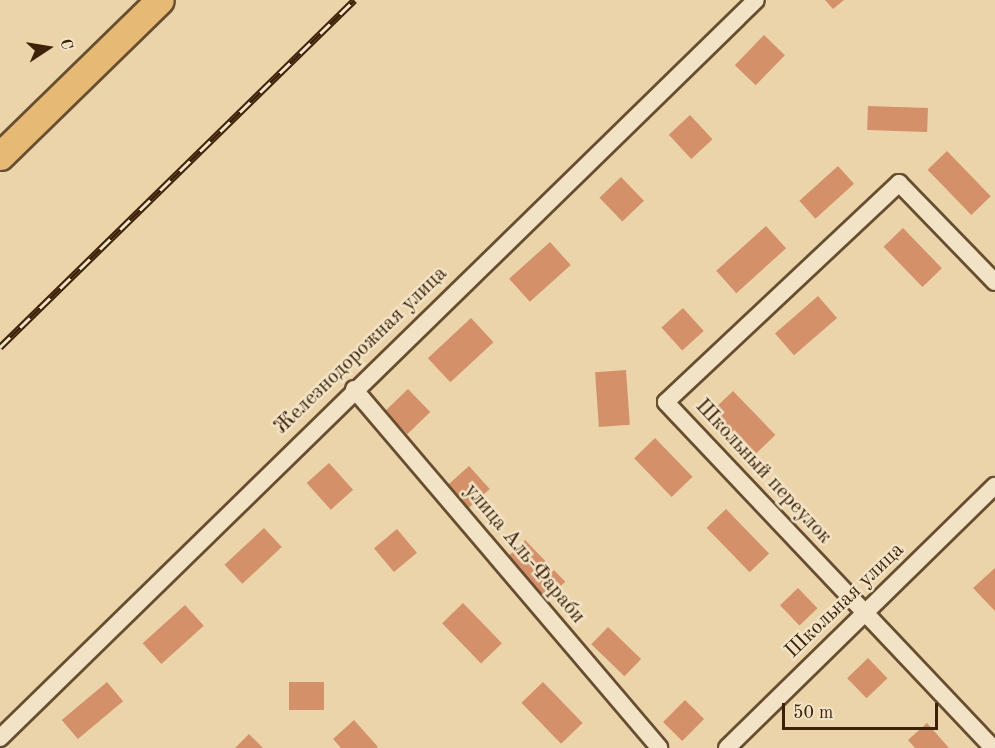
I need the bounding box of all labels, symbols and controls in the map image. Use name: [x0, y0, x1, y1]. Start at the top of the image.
north arrow: [18, 18, 78, 78]
text: С: [57, 37, 75, 51]
street label: Железнодорожная улица: [269, 262, 453, 440]
street label: Школьный переулок: [689, 394, 837, 550]
street label: улица Аль-Фараби: [458, 479, 590, 629]
street label: Школьная улица: [780, 538, 910, 664]
scale bar: [785, 691, 941, 729]
text: 50 m: [793, 704, 833, 722]

